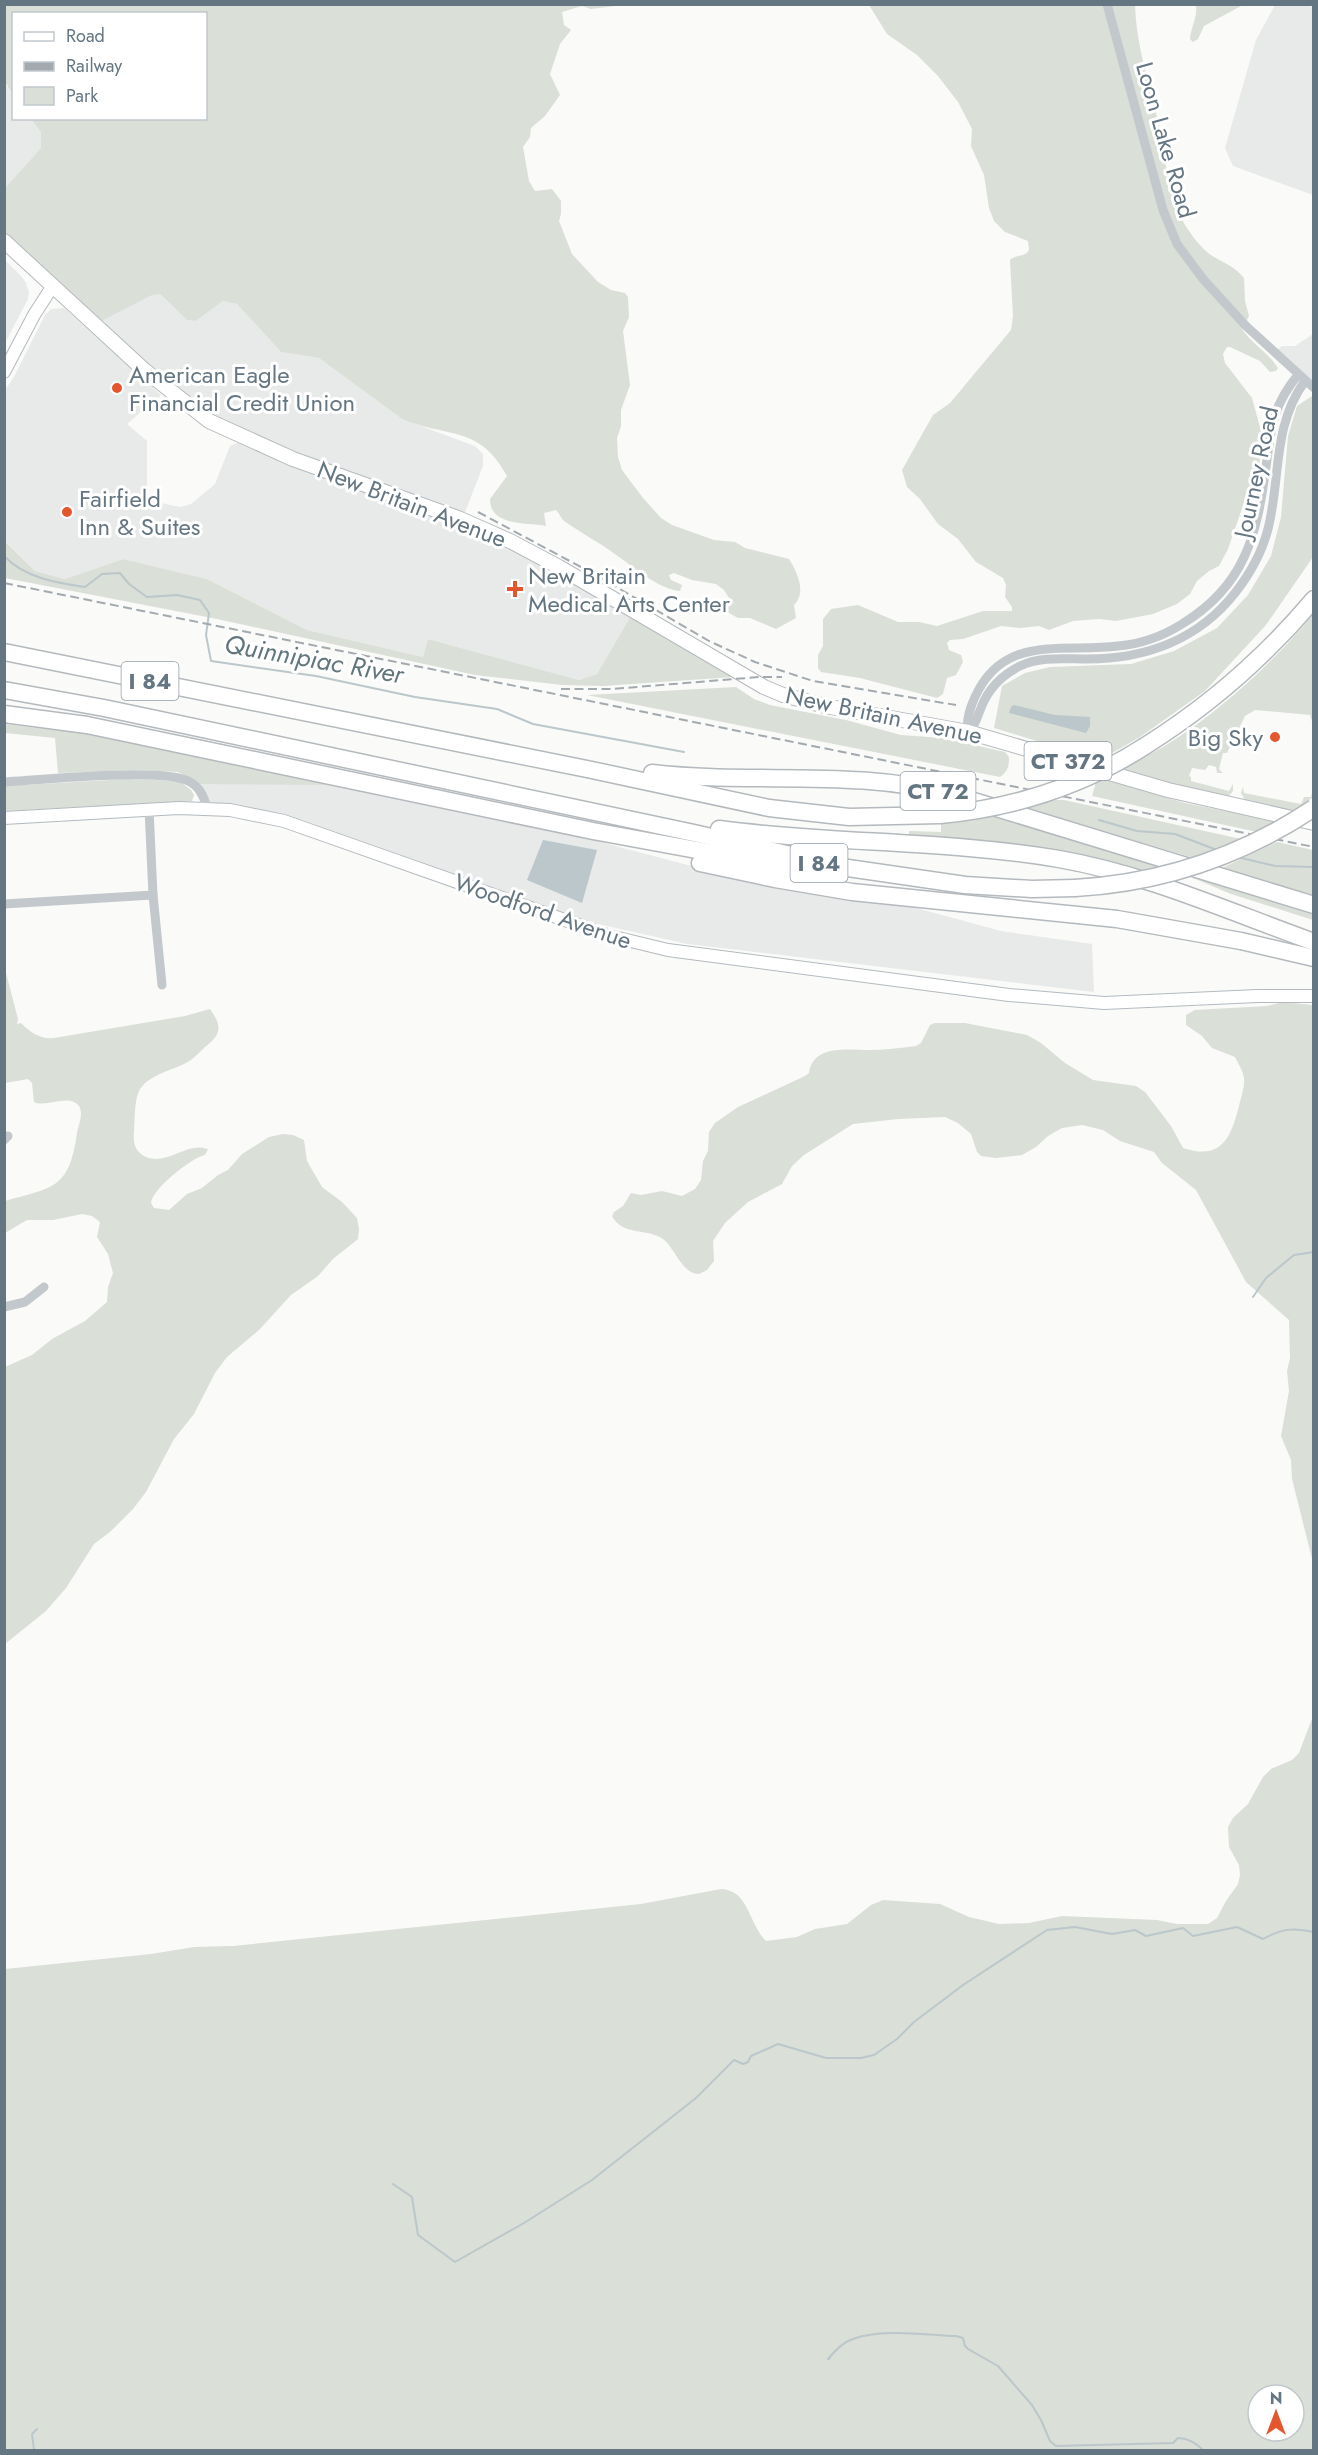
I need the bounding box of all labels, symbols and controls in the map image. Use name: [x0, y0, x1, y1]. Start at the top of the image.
legend: [12, 12, 207, 120]
text: Road: [66, 23, 105, 49]
text: Railway: [66, 53, 122, 79]
street label: Loon Lake Road: [1127, 58, 1205, 222]
text: Park: [66, 83, 98, 109]
place label: American Eagle Financial Credit Union: [129, 357, 355, 420]
marker: American Eagle Financial Credit Union: [110, 381, 124, 395]
street label: Journey Road: [1224, 403, 1287, 544]
street label: New Britain Avenue: [312, 452, 512, 556]
place label: Fairfield Inn & Suites: [79, 481, 200, 544]
marker: Fairfield Inn & Suites: [60, 505, 74, 519]
place label: New Britain Medical Arts Center: [528, 558, 731, 621]
marker: New Britain Medical Arts Center: [506, 580, 524, 598]
water label: Quinnipiac River: [222, 625, 408, 694]
road number: I 84: [122, 662, 178, 700]
street label: New Britain Avenue: [783, 677, 985, 753]
place label: Big Sky: [1188, 720, 1263, 755]
marker: Big Sky: [1268, 730, 1282, 744]
road number: CT 372: [1024, 742, 1112, 780]
road number: CT 72: [900, 772, 976, 810]
road number: I 84: [790, 844, 848, 882]
street label: Woodford Avenue: [450, 864, 636, 958]
north arrow: [1246, 2383, 1306, 2443]
text: N: [1270, 2387, 1282, 2410]

